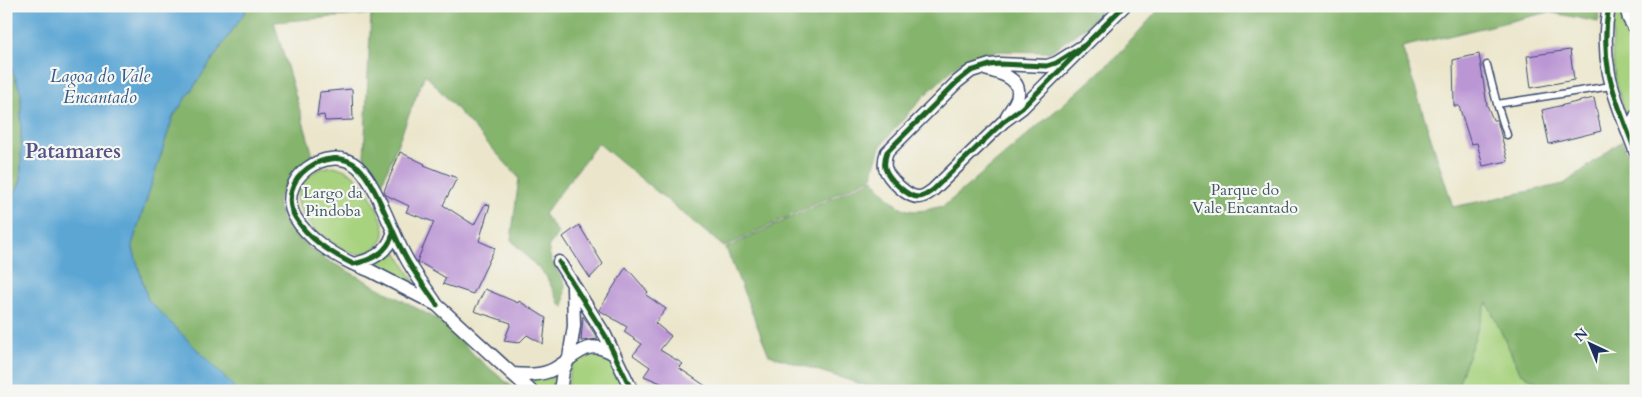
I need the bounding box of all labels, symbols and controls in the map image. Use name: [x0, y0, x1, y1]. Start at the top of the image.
water label: Lagoa do Vale Encantado: [50, 64, 151, 110]
district label: Patamares: [25, 137, 121, 166]
park label: Parque do Vale Encantado: [1192, 179, 1298, 219]
park label: Largo da Pindoba: [303, 182, 363, 222]
north arrow: [1564, 320, 1614, 370]
text: N: [1570, 324, 1592, 346]

